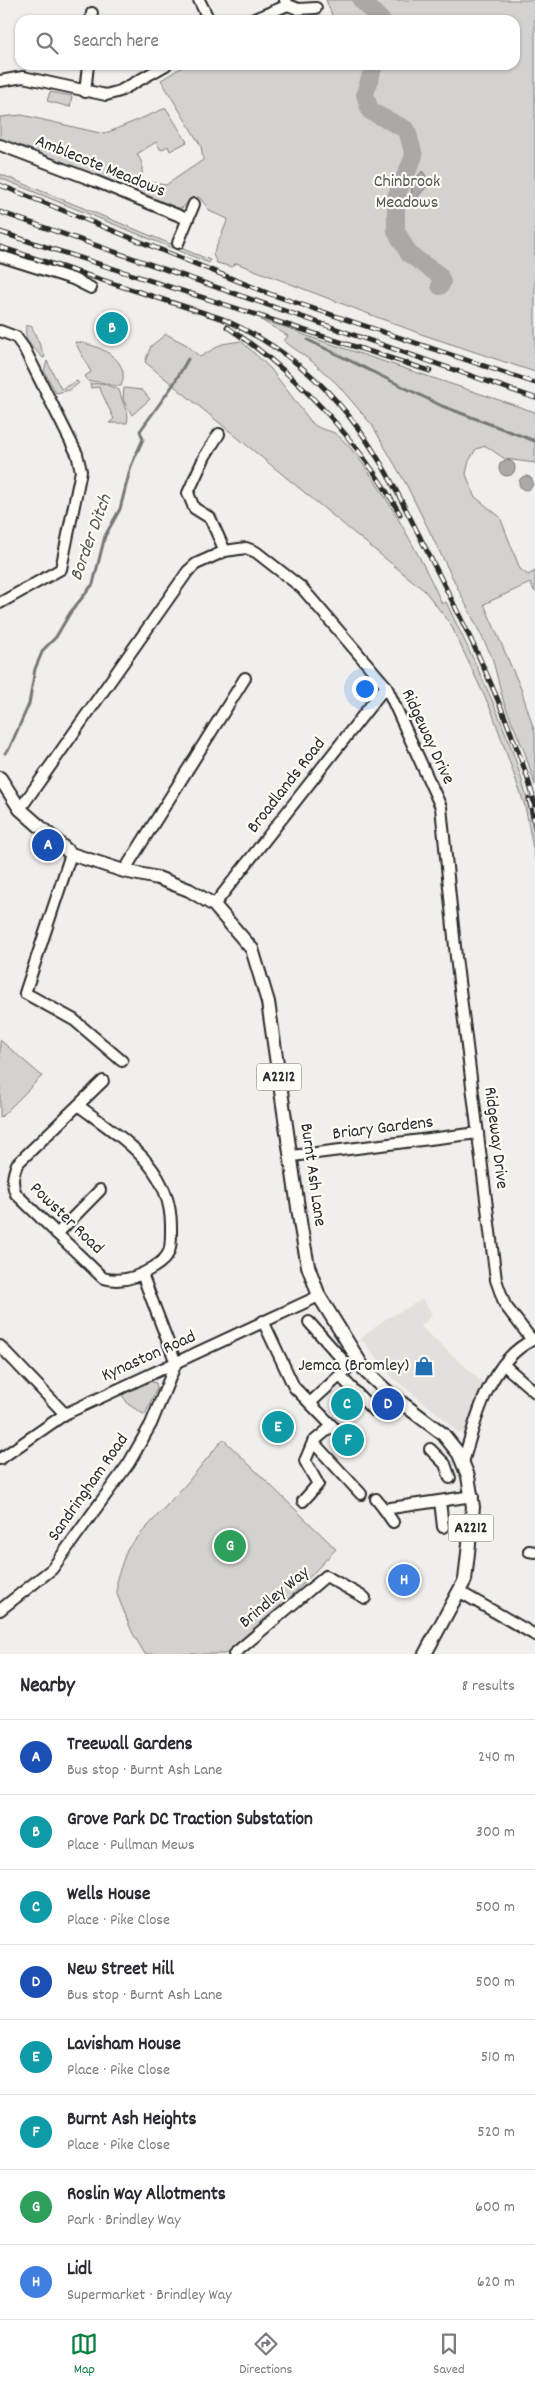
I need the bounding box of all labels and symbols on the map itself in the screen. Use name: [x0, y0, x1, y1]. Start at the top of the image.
street label: Amblecote Meadows: [31, 129, 169, 205]
park label: Chinbrook Meadows: [374, 170, 440, 216]
pin: B: [96, 309, 128, 347]
water label: Border Ditch: [64, 490, 120, 585]
your location: [352, 676, 378, 702]
street label: Ridgeway Drive: [394, 685, 460, 789]
street label: Broadlands Road: [242, 733, 332, 839]
pin: A: [32, 826, 64, 864]
road number: A2212: [256, 1064, 302, 1090]
street label: Ridgeway Drive: [476, 1086, 514, 1190]
street label: Briary Gardens: [331, 1110, 435, 1148]
street label: Burnt Ash Lane: [292, 1122, 332, 1228]
street label: Powster Road: [23, 1177, 109, 1261]
street label: Kynaston Road: [98, 1325, 200, 1389]
place label: Jemca (Bromley): [298, 1354, 409, 1379]
shop icon: Jemca (Bromley): [413, 1355, 435, 1377]
pin: C: [331, 1385, 363, 1423]
pin: D: [372, 1385, 404, 1423]
pin: E: [262, 1408, 294, 1446]
pin: F: [332, 1421, 364, 1459]
street label: Sandringham Road: [43, 1429, 135, 1547]
road number: A2212: [448, 1515, 494, 1542]
pin: G: [214, 1527, 246, 1565]
street label: Brindley Way: [234, 1561, 316, 1635]
pin: H: [388, 1561, 420, 1599]

